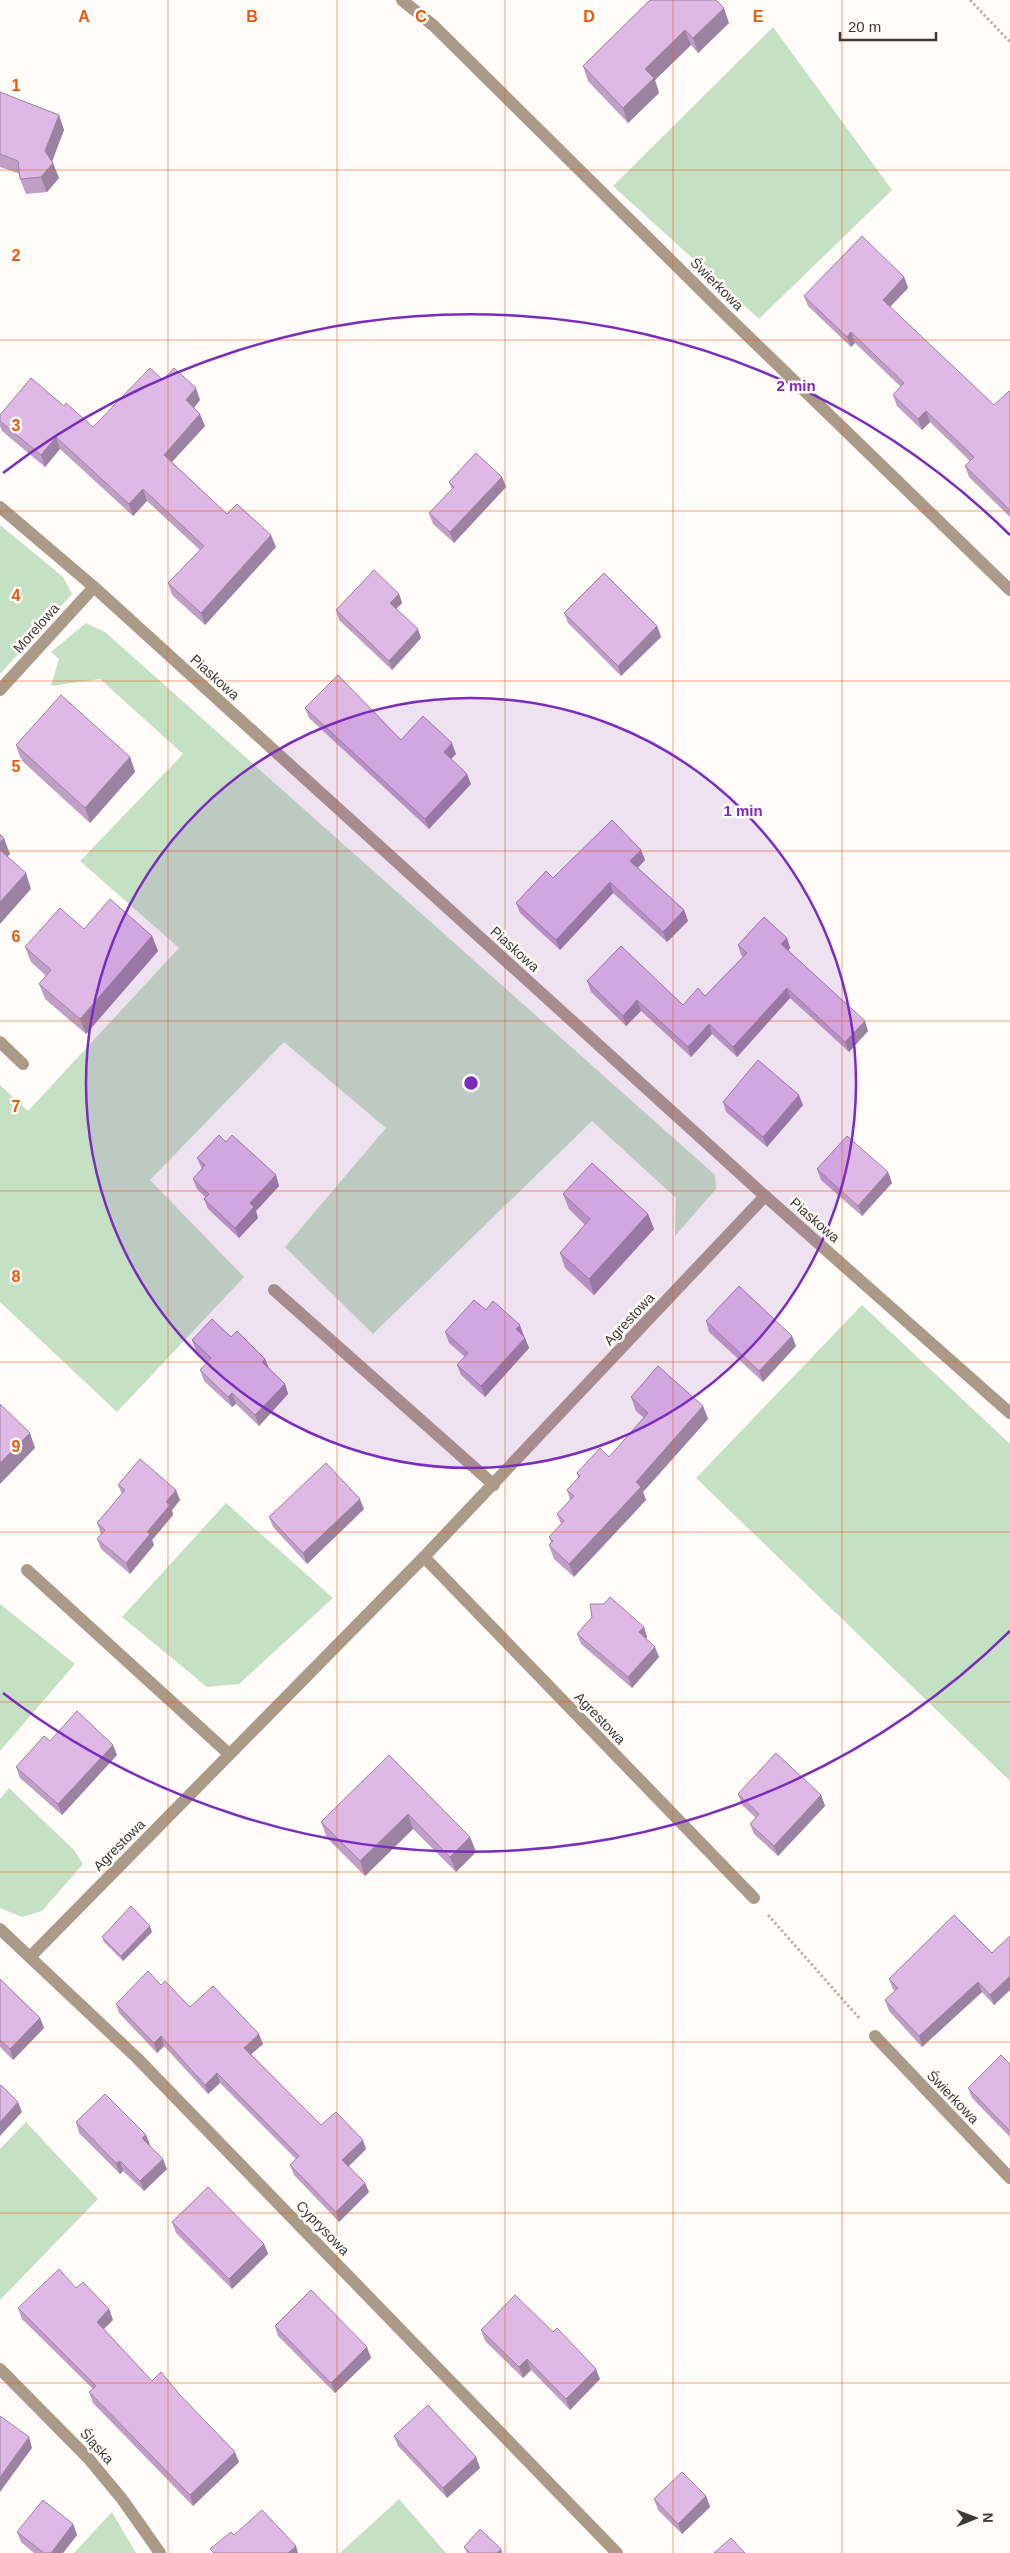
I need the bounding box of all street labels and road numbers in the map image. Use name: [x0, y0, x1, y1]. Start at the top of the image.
street label: Świerkowa: [687, 254, 747, 314]
street label: Morelowa: [10, 600, 62, 656]
street label: Piaskowa: [187, 651, 243, 703]
street label: Piaskowa: [487, 923, 543, 975]
street label: Piaskowa: [787, 1194, 843, 1246]
street label: Agrestowa: [601, 1289, 658, 1349]
street label: Agrestowa: [571, 1689, 629, 1747]
street label: Agrestowa: [90, 1816, 148, 1874]
street label: Świerkowa: [924, 2066, 983, 2127]
street label: Cyprysowa: [293, 2198, 353, 2259]
street label: Śląska: [77, 2424, 118, 2467]

